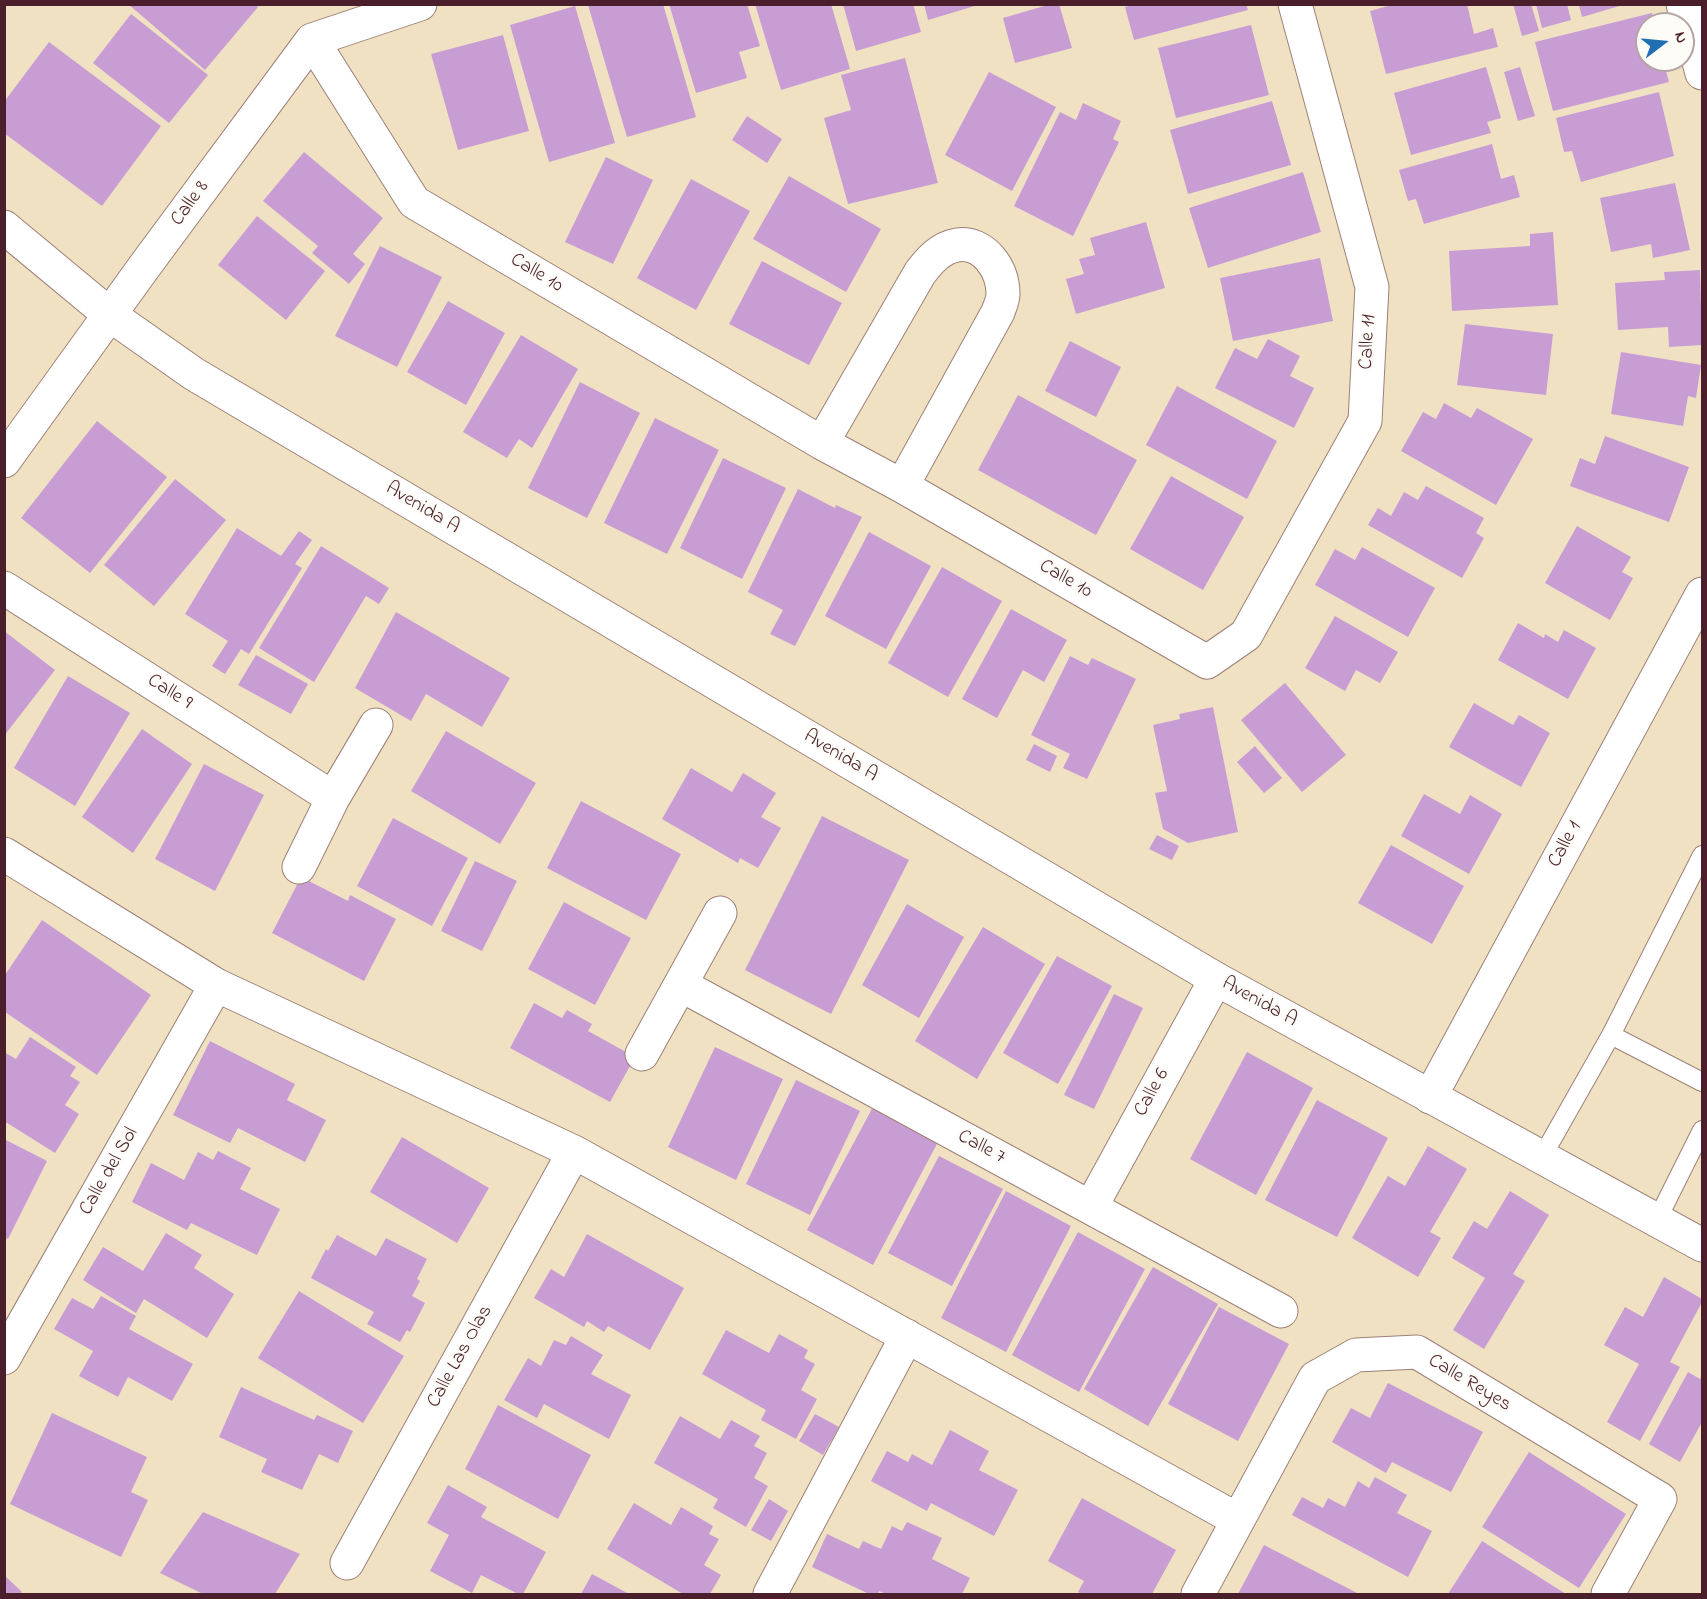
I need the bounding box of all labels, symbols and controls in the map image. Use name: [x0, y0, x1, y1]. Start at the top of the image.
north arrow: [1635, 12, 1695, 72]
text: N: [1667, 29, 1693, 46]
street label: Calle 8: [167, 177, 215, 231]
street label: Calle 10: [505, 249, 567, 299]
street label: Calle 11: [1356, 314, 1382, 370]
street label: Avenida A: [380, 477, 464, 541]
street label: Calle 10: [1034, 555, 1096, 605]
street label: Calle 9: [142, 670, 196, 716]
street label: Avenida A: [798, 725, 882, 789]
street label: Calle 1: [1544, 818, 1588, 872]
street label: Avenida A: [1217, 973, 1301, 1033]
street label: Calle 6: [1130, 1065, 1176, 1121]
street label: Calle del Sol: [75, 1124, 145, 1220]
street label: Calle 7: [953, 1126, 1009, 1170]
street label: Calle Las Olas: [423, 1302, 499, 1412]
street label: Calle Reyes: [1423, 1350, 1515, 1418]

